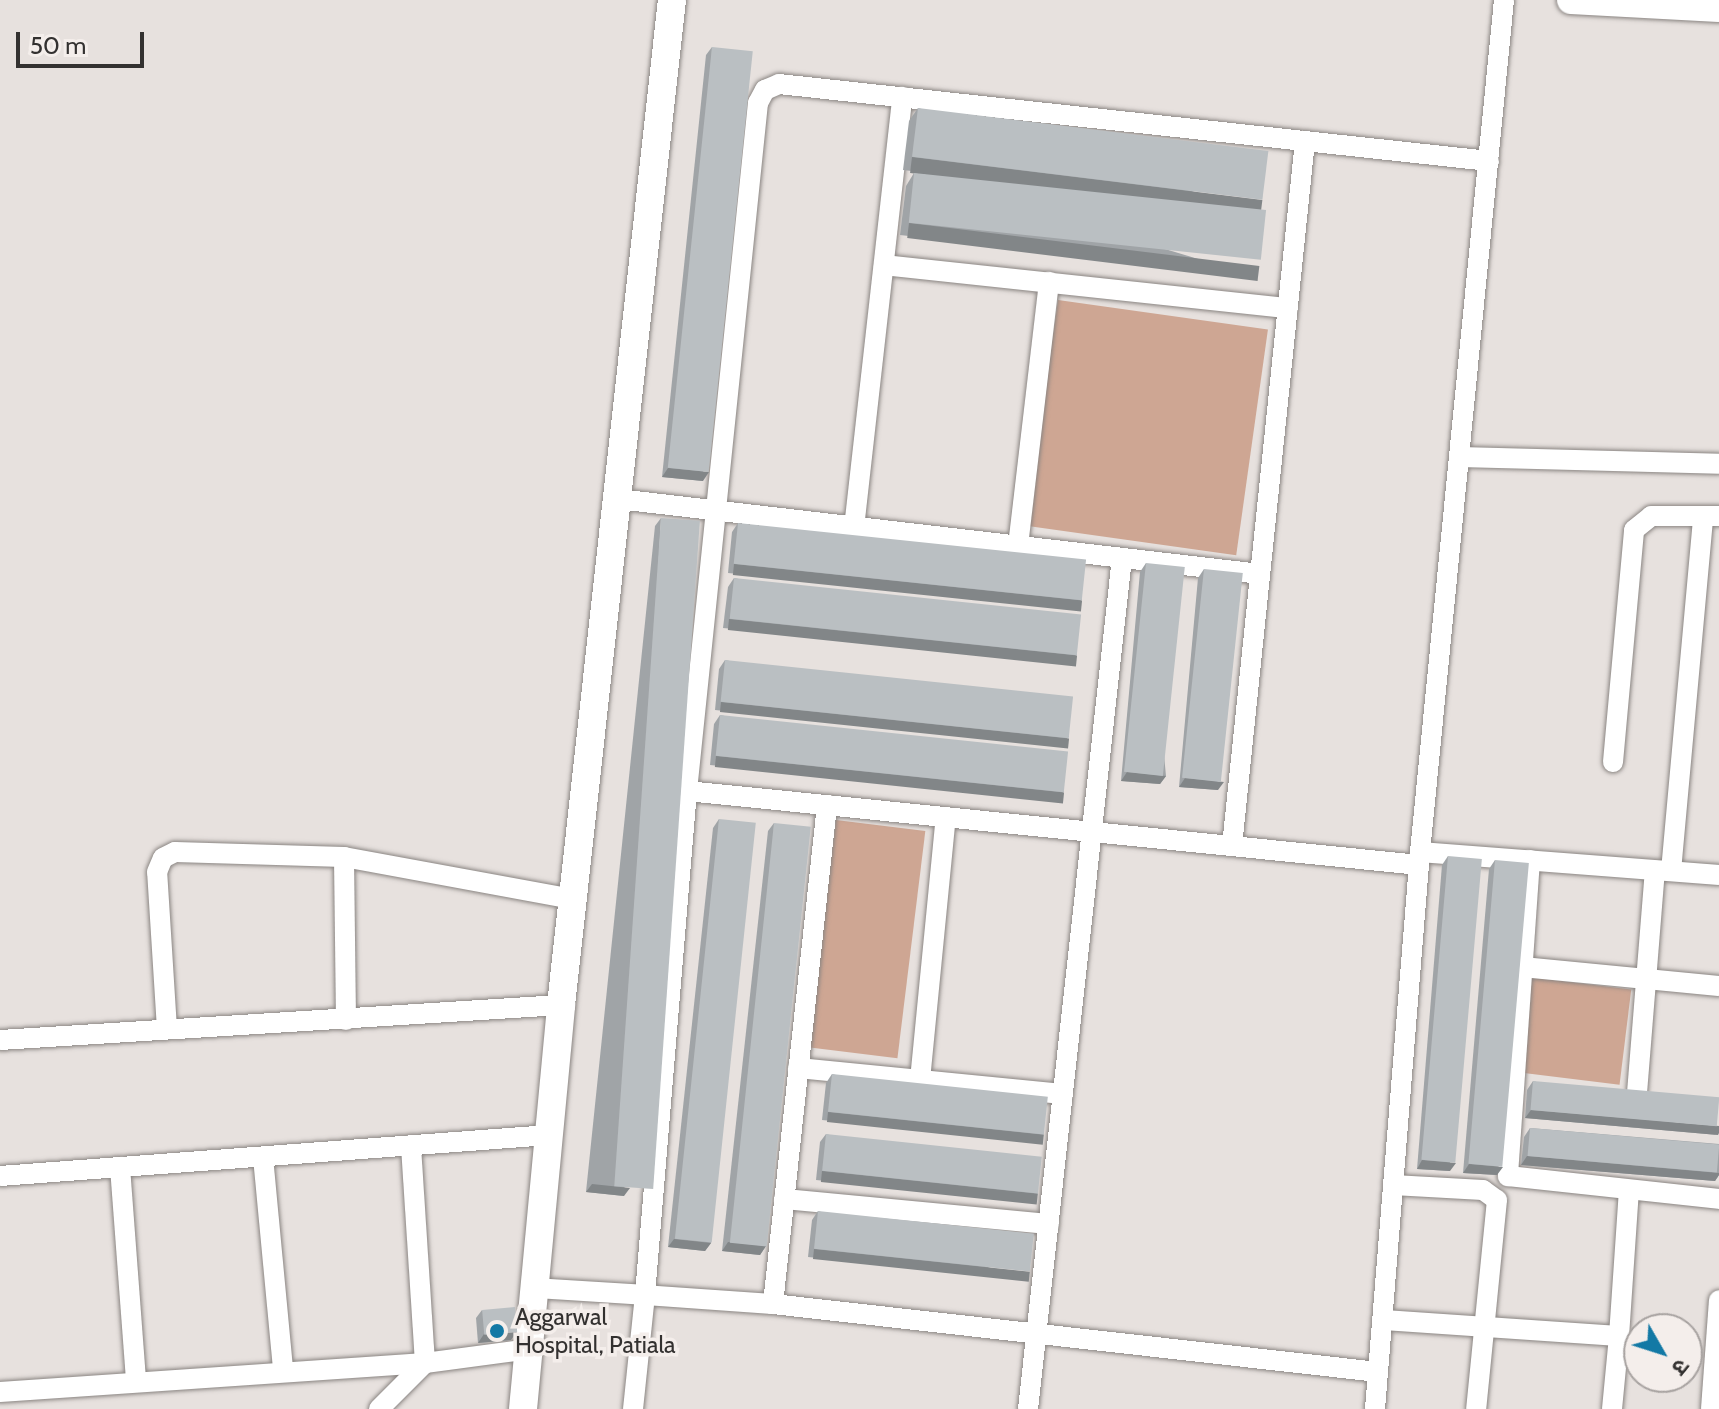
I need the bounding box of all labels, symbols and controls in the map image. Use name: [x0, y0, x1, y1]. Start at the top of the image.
scale bar: [20, 16, 148, 66]
text: 50 m: [30, 31, 86, 60]
place label: Aggarwal Hospital, Patiala: [515, 1303, 676, 1359]
north arrow: [1623, 1313, 1703, 1393]
marker: Aggarwal Hospital, Patiala: [486, 1320, 508, 1342]
text: उ: [1666, 1354, 1695, 1381]

